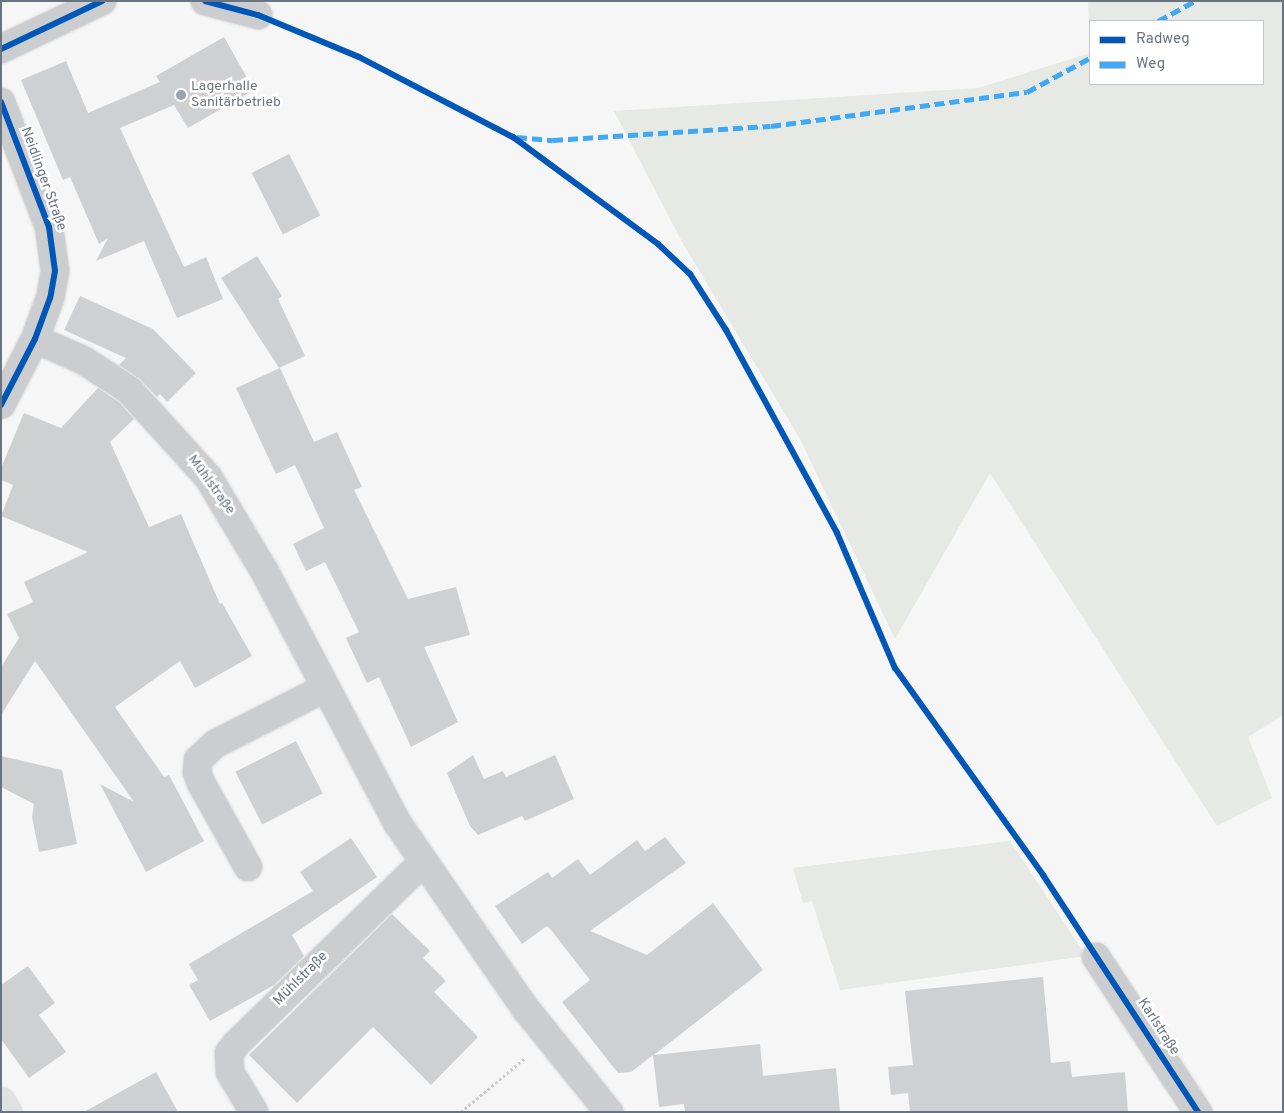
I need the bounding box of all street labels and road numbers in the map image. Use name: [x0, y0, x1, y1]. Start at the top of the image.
street label: Neidlinger Straße: [16, 125, 70, 233]
street label: Mühlstraße: [184, 452, 238, 518]
street label: Mühlstraße: [270, 948, 332, 1010]
street label: Karlstraße: [1133, 995, 1183, 1059]

